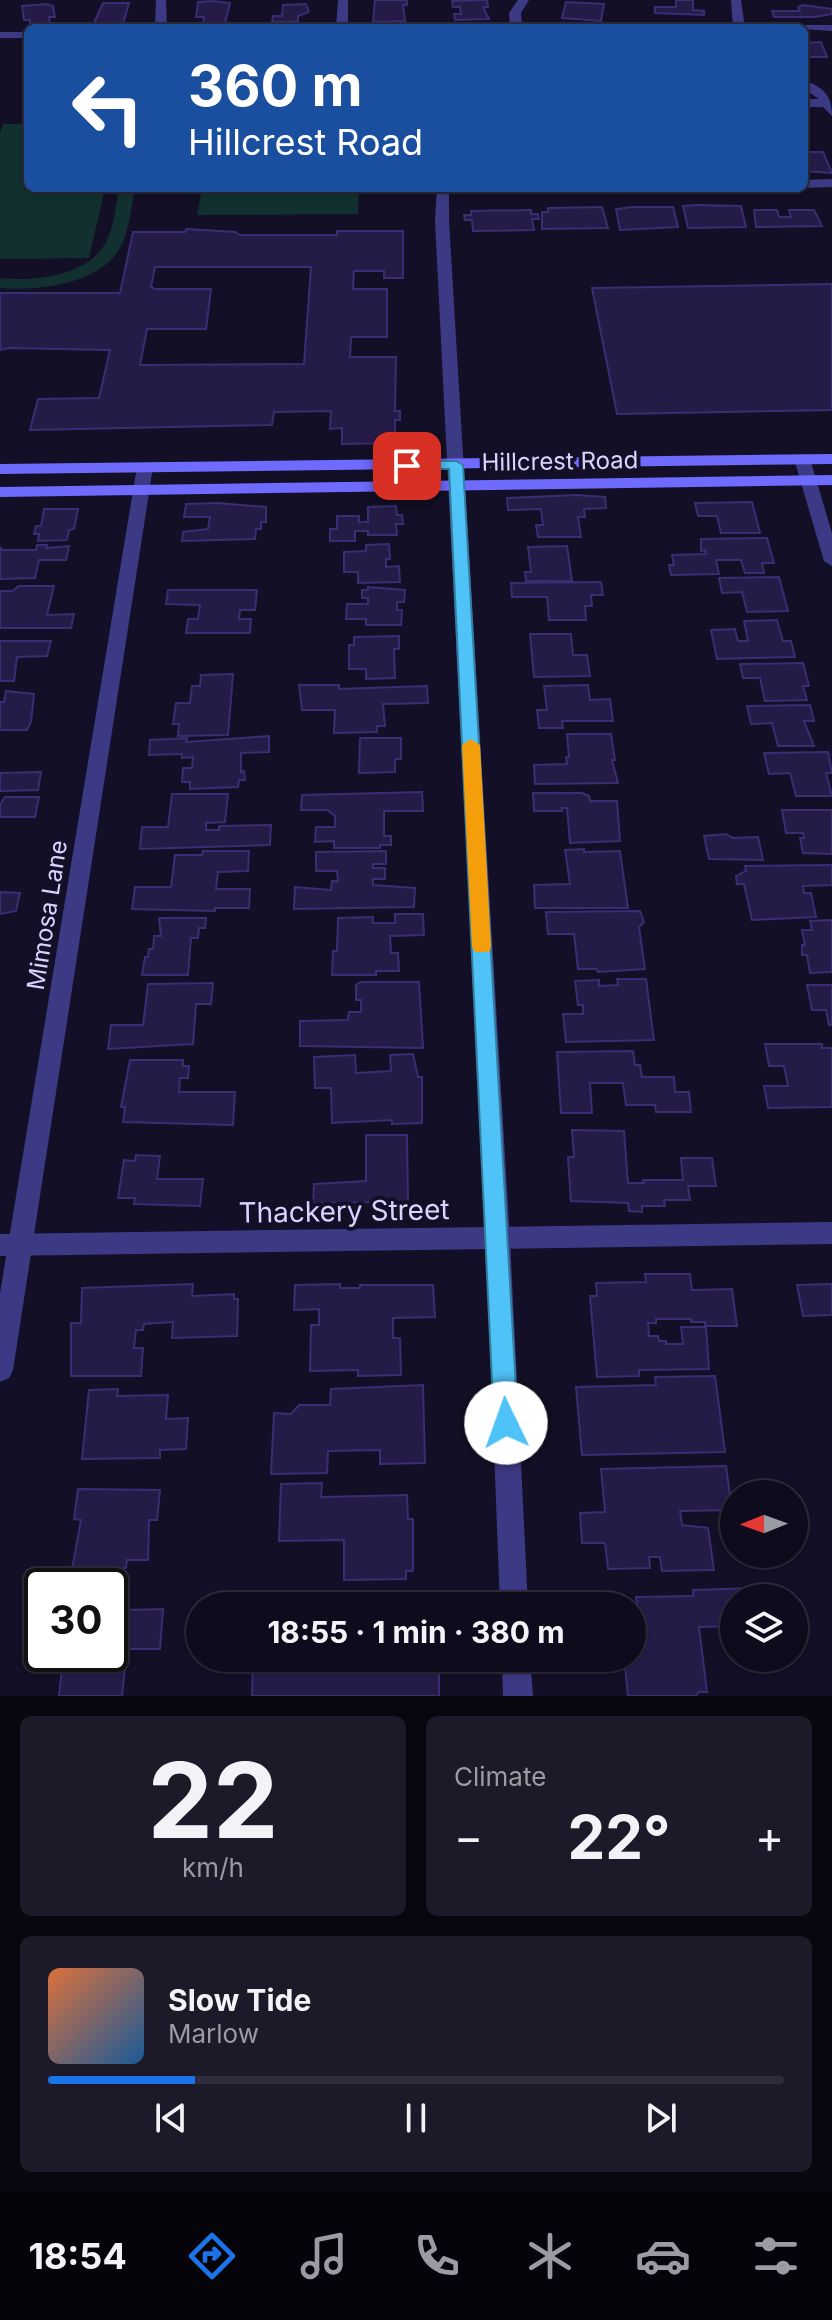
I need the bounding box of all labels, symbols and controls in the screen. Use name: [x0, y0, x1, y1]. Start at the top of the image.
text: 360 m: [188, 52, 363, 120]
icon: left: [56, 56, 160, 160]
text: Hillcrest Road: [188, 120, 423, 164]
pin: [373, 432, 441, 500]
icon: arrive: [385, 444, 429, 488]
street label: Hillcrest Road: [481, 445, 639, 477]
street label: Mimosa Lane: [21, 838, 73, 992]
street label: Thackery Street: [238, 1192, 450, 1230]
position arrow: [464, 1381, 548, 1465]
north arrow: [720, 1480, 808, 1568]
map controls: [720, 1480, 808, 1672]
speed limit sign: 30: [24, 1568, 128, 1672]
button: layers: [720, 1584, 808, 1672]
text: 18:55 · 1 min · 380 m: [267, 1614, 565, 1650]
text: 22: [147, 1737, 279, 1863]
text: Climate: [454, 1761, 546, 1792]
text: 22°: [567, 1801, 671, 1873]
text: −: [454, 1810, 483, 1864]
text: +: [755, 1810, 784, 1864]
text: km/h: [182, 1852, 244, 1883]
text: Slow Tide: [168, 1982, 311, 2018]
text: Marlow: [168, 2018, 259, 2049]
icon: previous: [149, 2096, 193, 2140]
icon: pause: [394, 2096, 438, 2140]
icon: next: [639, 2096, 683, 2140]
icon: directions: [184, 2228, 240, 2284]
icon: music: [296, 2228, 352, 2284]
icon: phone: [409, 2228, 465, 2284]
icon: climate: [522, 2228, 578, 2284]
icon: car: [635, 2228, 691, 2284]
icon: filters: [748, 2228, 804, 2284]
text: 18:54: [28, 2234, 127, 2278]

